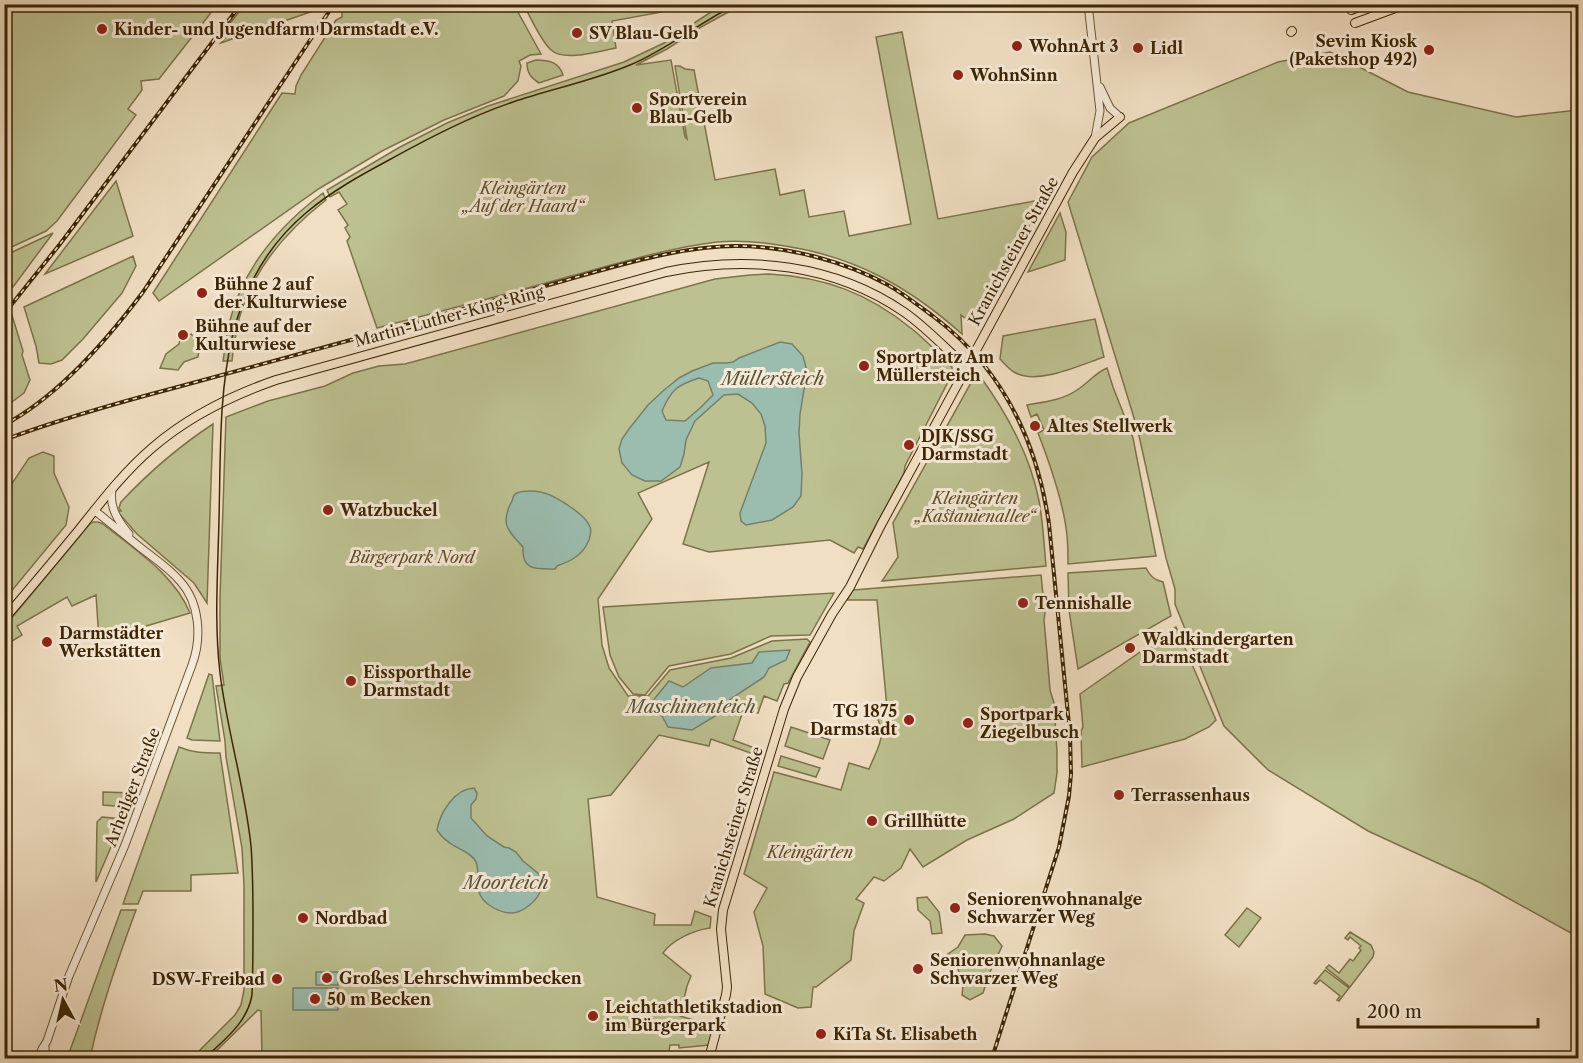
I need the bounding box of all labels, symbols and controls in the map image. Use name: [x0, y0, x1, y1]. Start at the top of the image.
place label: Kinder- und Jugendfarm Darmstadt e.V.: [114, 19, 439, 39]
marker: Kinder- und Jugendfarm Darmstadt e.V.: [95, 22, 109, 36]
place label: SV Blau-Gelb: [589, 23, 699, 43]
marker: SV Blau-Gelb: [570, 26, 584, 40]
place label: Sevim Kiosk (Paketshop 492): [1289, 31, 1417, 69]
place label: WohnArt 3: [1028, 36, 1119, 56]
place label: Lidl: [1150, 38, 1183, 58]
marker: WohnArt 3: [1010, 39, 1024, 53]
marker: Lidl: [1131, 41, 1145, 55]
marker: Sevim Kiosk (Paketshop 492): [1422, 43, 1436, 57]
place label: WohnSinn: [969, 65, 1058, 85]
marker: WohnSinn: [951, 68, 965, 82]
place label: Sportverein Blau-Gelb: [649, 89, 747, 127]
marker: Sportverein Blau-Gelb: [630, 101, 644, 115]
street label: Kranichsteiner Straße: [964, 173, 1062, 329]
park label: Kleingärten „Auf der Haard“: [460, 178, 586, 216]
place label: Bühne 2 auf der Kulturwiese: [214, 274, 347, 312]
street label: Martin-Luther-King-Ring: [352, 281, 546, 351]
marker: Bühne 2 auf der Kulturwiese: [195, 286, 209, 300]
place label: Bühne auf der Kulturwiese: [195, 316, 312, 354]
marker: Bühne auf der Kulturwiese: [176, 328, 190, 342]
place label: Sportplatz Am Müllersteich: [876, 347, 994, 385]
marker: Sportplatz Am Müllersteich: [857, 359, 871, 373]
water label: Müllersteich: [720, 368, 824, 390]
place label: Altes Stellwerk: [1046, 416, 1173, 436]
marker: Altes Stellwerk: [1028, 419, 1042, 433]
place label: DJK/SSG Darmstadt: [921, 426, 1009, 464]
marker: DJK/SSG Darmstadt: [902, 438, 916, 452]
park label: Kleingärten „Kastanienallee“: [913, 488, 1038, 526]
place label: Watzbuckel: [339, 500, 438, 520]
marker: Watzbuckel: [321, 503, 335, 517]
park label: Bürgerpark Nord: [347, 547, 476, 567]
place label: Tennishalle: [1035, 593, 1132, 613]
marker: Tennishalle: [1016, 596, 1030, 610]
place label: Darmstädter Werkstätten: [58, 623, 164, 661]
place label: Waldkindergarten Darmstadt: [1141, 629, 1294, 667]
marker: Darmstädter Werkstätten: [40, 635, 54, 649]
marker: Waldkindergarten Darmstadt: [1123, 641, 1137, 655]
place label: Eissporthalle Darmstadt: [363, 662, 472, 700]
marker: Eissporthalle Darmstadt: [344, 674, 358, 688]
water label: Maschinenteich: [625, 696, 756, 718]
place label: TG 1875 Darmstadt: [810, 701, 898, 739]
place label: Sportpark Ziegelbusch: [980, 704, 1079, 742]
marker: TG 1875 Darmstadt: [902, 713, 916, 727]
marker: Sportpark Ziegelbusch: [961, 716, 975, 730]
street label: Arheilger Straße: [100, 725, 164, 850]
street label: Kranichsteiner Straße: [699, 744, 767, 910]
place label: Terrassenhaus: [1131, 785, 1250, 805]
marker: Terrassenhaus: [1112, 788, 1126, 802]
place label: Grillhütte: [884, 811, 967, 831]
marker: Grillhütte: [865, 814, 879, 828]
park label: Kleingärten: [765, 842, 853, 862]
water label: Moorteich: [462, 872, 548, 894]
place label: Seniorenwohnanalge Schwarzer Weg: [967, 889, 1143, 927]
marker: Seniorenwohnanalge Schwarzer Weg: [948, 901, 962, 915]
place label: Nordbad: [315, 908, 388, 928]
marker: Nordbad: [296, 911, 310, 925]
place label: Seniorenwohnanlage Schwarzer Weg: [930, 950, 1106, 988]
marker: Seniorenwohnanlage Schwarzer Weg: [911, 962, 925, 976]
place label: Großes Lehrschwimmbecken: [339, 968, 582, 988]
place label: DSW-Freibad: [152, 969, 265, 989]
north arrow: [33, 970, 93, 1030]
marker: Großes Lehrschwimmbecken: [320, 971, 334, 985]
marker: DSW-Freibad: [270, 972, 284, 986]
text: N: [53, 974, 69, 996]
place label: 50 m Becken: [327, 989, 431, 1009]
scale bar: [1358, 991, 1538, 1029]
marker: 50 m Becken: [308, 992, 322, 1006]
place label: Leichtathletikstadion im Bürgerpark: [605, 997, 783, 1035]
text: 200 m: [1367, 1001, 1422, 1023]
marker: Leichtathletikstadion im Bürgerpark: [586, 1009, 600, 1023]
place label: KiTa St. Elisabeth: [833, 1024, 978, 1044]
marker: KiTa St. Elisabeth: [814, 1027, 828, 1041]

